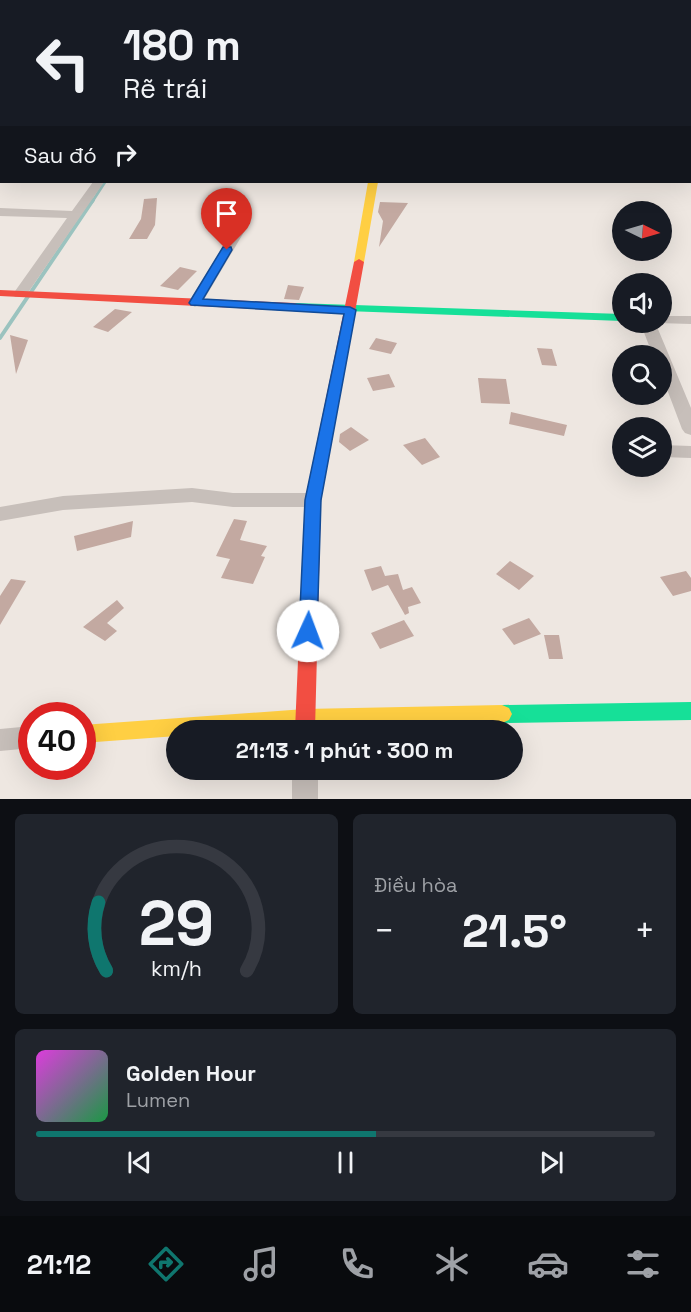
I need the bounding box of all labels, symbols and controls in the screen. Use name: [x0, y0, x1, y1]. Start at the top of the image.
text: 180 m: [123, 19, 241, 72]
icon: left: [24, 24, 102, 102]
text: Rẽ trái: [123, 71, 207, 106]
icon: right: [109, 138, 142, 171]
text: Sau đó: [24, 141, 97, 169]
pin: [201, 188, 252, 250]
icon: arrive: [210, 197, 243, 230]
north arrow: [612, 201, 672, 261]
map controls: [612, 201, 672, 477]
button: sound: [612, 273, 672, 333]
button: search: [612, 345, 672, 405]
button: layers: [612, 417, 672, 477]
position arrow: [276, 599, 340, 663]
speed limit sign: 40: [18, 702, 96, 780]
text: 21:13 · 1 phút · 300 m: [236, 736, 453, 764]
text: Điều hòa: [374, 872, 458, 898]
text: 29: [139, 884, 214, 963]
text: 21.5°: [462, 903, 567, 960]
text: −: [374, 910, 394, 952]
text: +: [635, 910, 655, 952]
text: km/h: [151, 955, 202, 982]
text: Golden Hour: [126, 1059, 256, 1087]
text: Lumen: [126, 1087, 190, 1113]
icon: previous: [123, 1146, 156, 1179]
icon: pause: [329, 1146, 362, 1179]
icon: next: [535, 1146, 568, 1179]
icon: directions: [145, 1243, 187, 1285]
icon: music: [240, 1243, 282, 1285]
icon: phone: [336, 1243, 378, 1285]
icon: climate: [431, 1243, 473, 1285]
icon: car: [527, 1243, 569, 1285]
icon: filters: [622, 1243, 664, 1285]
text: 21:12: [27, 1247, 91, 1282]

